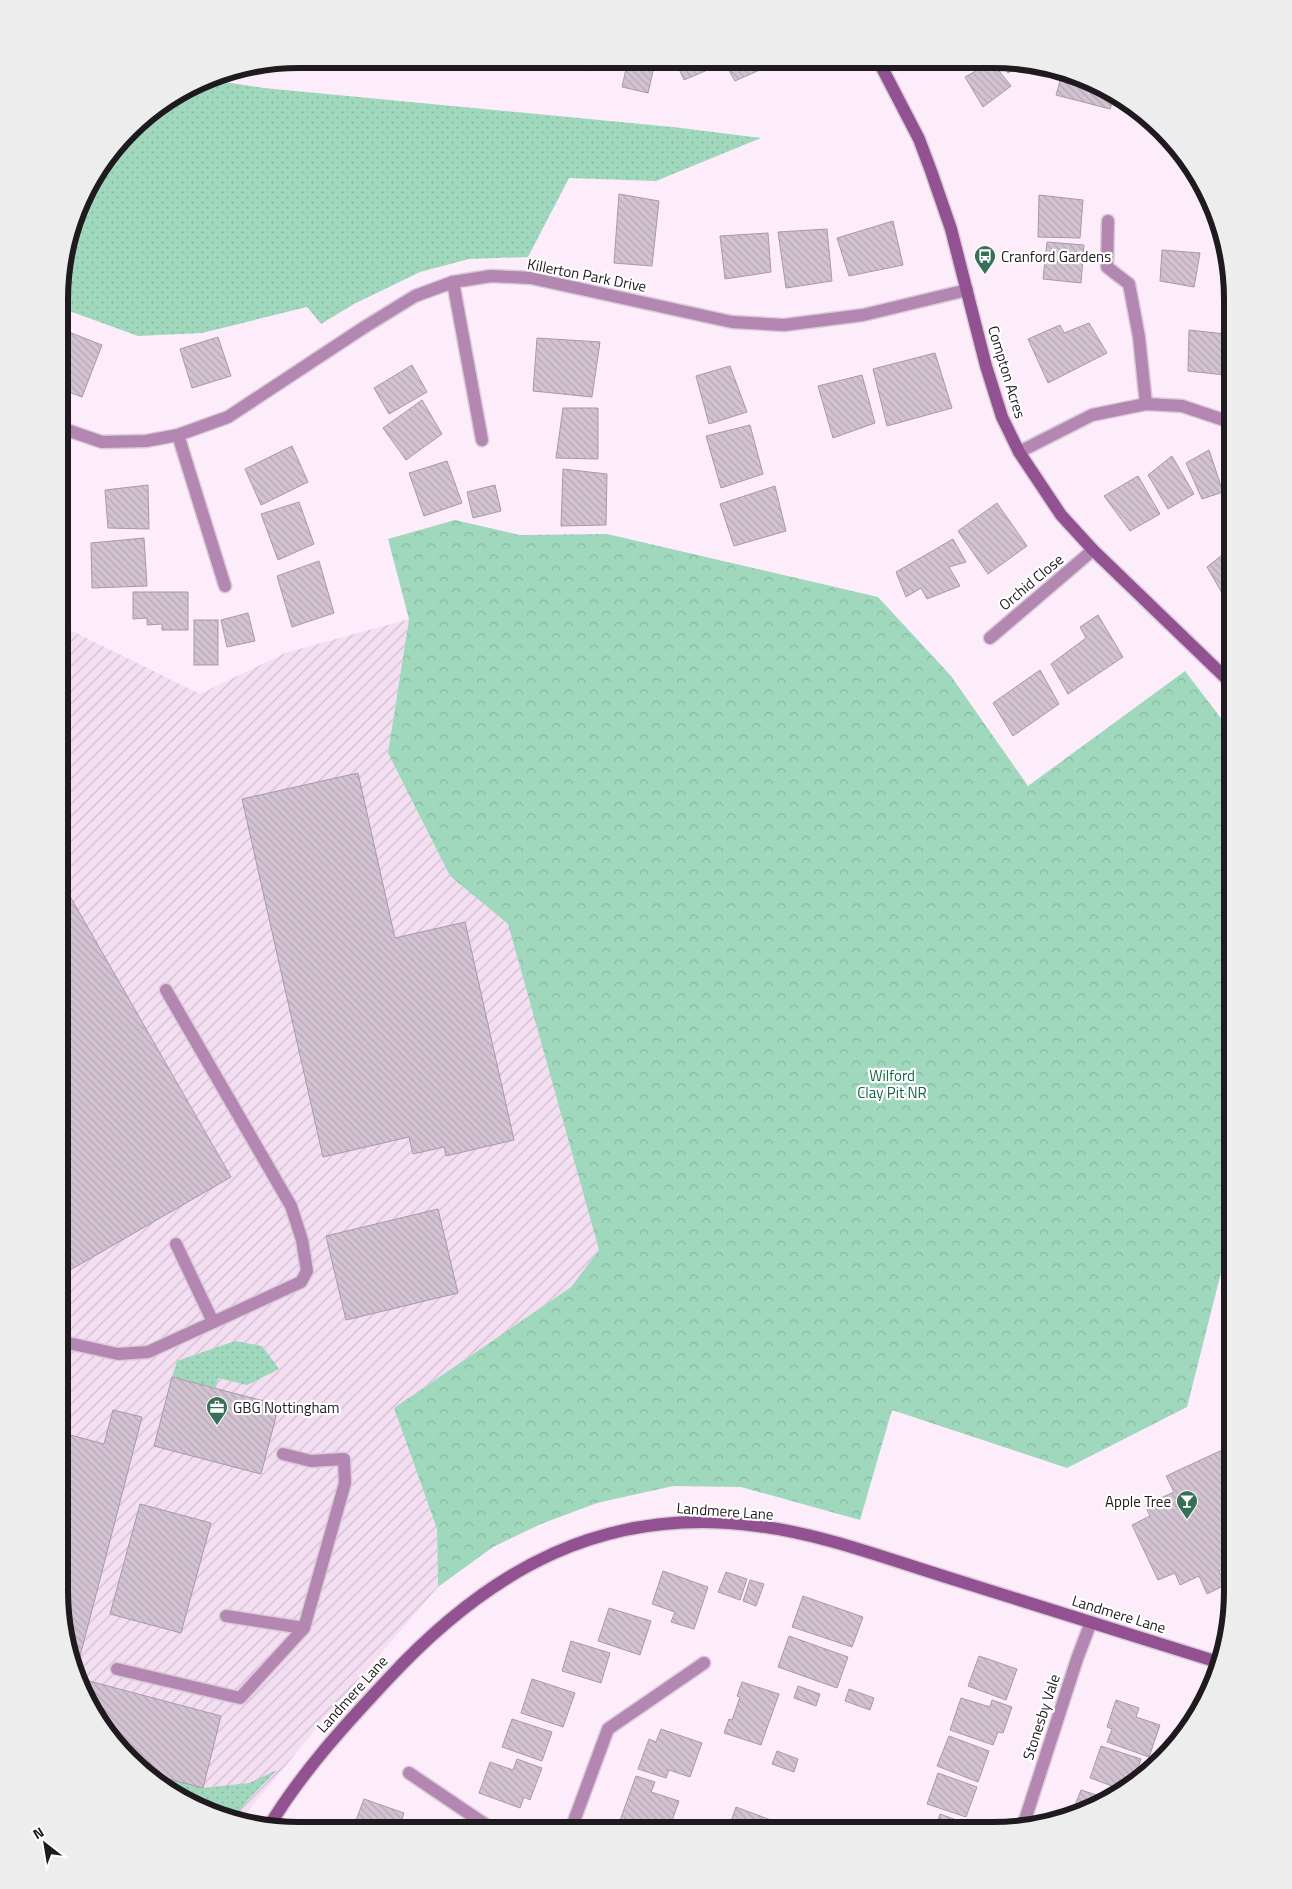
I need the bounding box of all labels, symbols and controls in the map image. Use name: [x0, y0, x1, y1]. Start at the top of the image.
bus stop icon: Cranford Gardens: [973, 244, 997, 275]
place label: Cranford Gardens: [1001, 245, 1111, 268]
street label: Killerton Park Drive: [525, 252, 649, 298]
street label: Compton Acres: [982, 323, 1032, 421]
street label: Orchid Close: [994, 548, 1068, 616]
park label: Wilford Clay Pit NR: [857, 1064, 927, 1104]
office icon: GBG Nottingham: [205, 1395, 229, 1426]
place label: GBG Nottingham: [233, 1396, 340, 1419]
bar icon: Apple Tree: [1175, 1489, 1199, 1520]
place label: Apple Tree: [1105, 1490, 1171, 1513]
street label: Landmere Lane: [676, 1496, 774, 1526]
street label: Landmere Lane: [1069, 1589, 1169, 1639]
street label: Landmere Lane: [311, 1650, 393, 1738]
street label: Stonesby Vale: [1016, 1671, 1066, 1763]
north arrow: [20, 1819, 70, 1869]
text: N: [28, 1821, 48, 1844]

